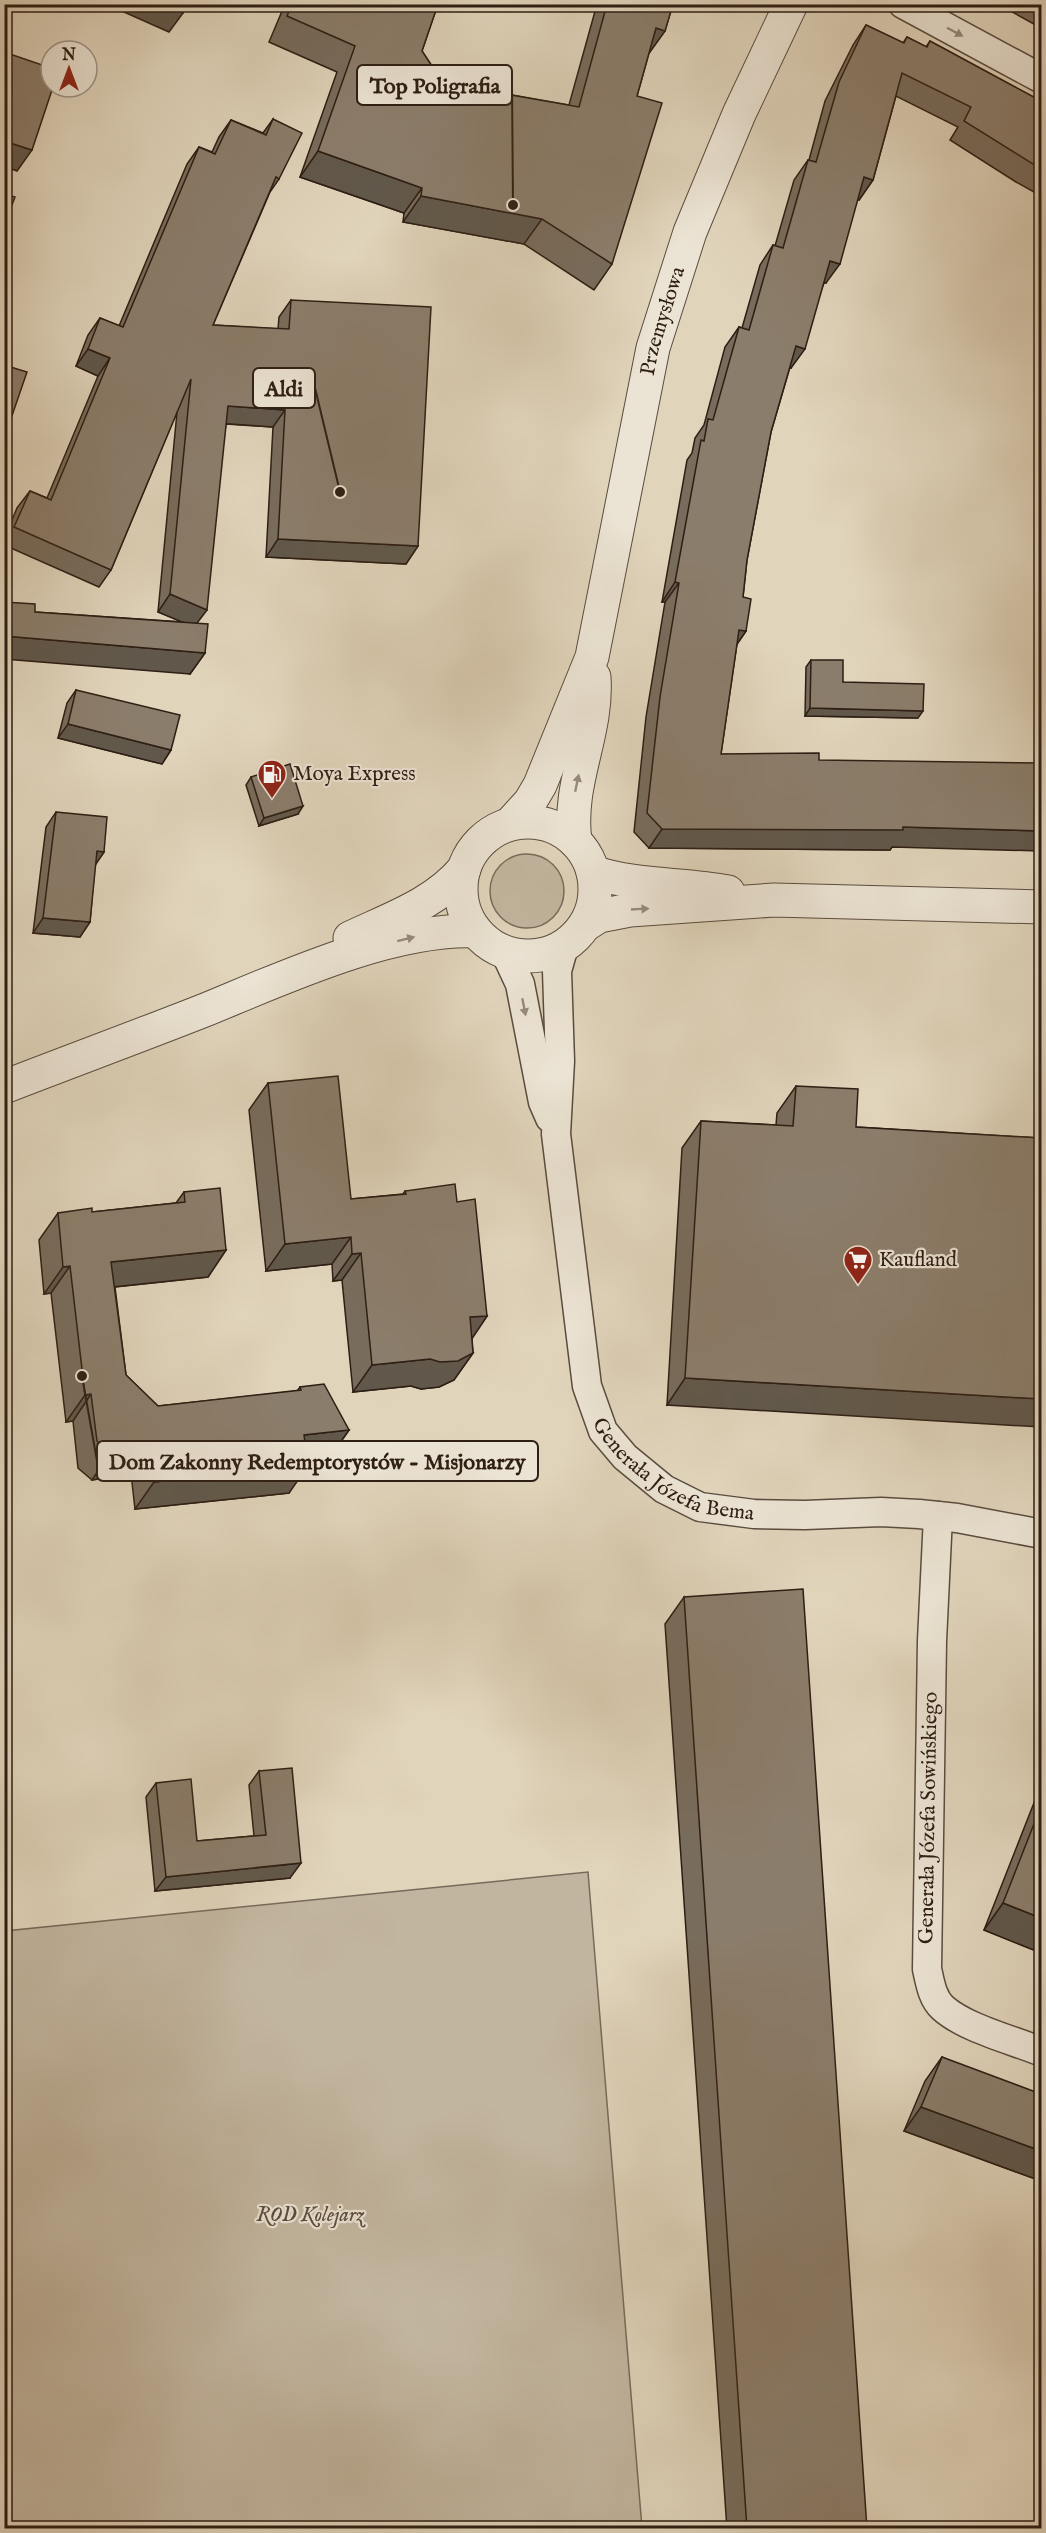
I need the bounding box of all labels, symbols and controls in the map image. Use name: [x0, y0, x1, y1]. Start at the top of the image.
one-way arrow: [947, 27, 964, 37]
north arrow: [39, 39, 99, 99]
text: N: [61, 46, 76, 66]
callout: Top Poligrafia: [357, 65, 512, 105]
text: Top Poligrafia: [369, 73, 501, 101]
street label: Przemysłowa: [634, 262, 692, 378]
callout: Aldi: [253, 368, 315, 408]
text: Aldi: [264, 376, 303, 404]
fuel station icon: Moya Express: [256, 758, 288, 800]
place label: Moya Express: [293, 761, 416, 788]
one-way arrow: [573, 774, 583, 792]
one-way arrow: [631, 905, 650, 914]
one-way arrow: [397, 933, 415, 943]
one-way arrow: [520, 998, 529, 1017]
supermarket icon: Kaufland: [842, 1244, 874, 1286]
place label: Kaufland: [879, 1247, 958, 1274]
street label: Generała Józefa Bema: [586, 1414, 757, 1528]
callout: Dom Zakonny Redemptorystów - Misjonarzy: [97, 1441, 538, 1481]
text: Dom Zakonny Redemptorystów - Misjonarzy: [109, 1449, 527, 1477]
street label: Generała Józefa Sowińskiego: [913, 1692, 945, 1944]
park label: ROD Kolejarz: [256, 2202, 366, 2229]

